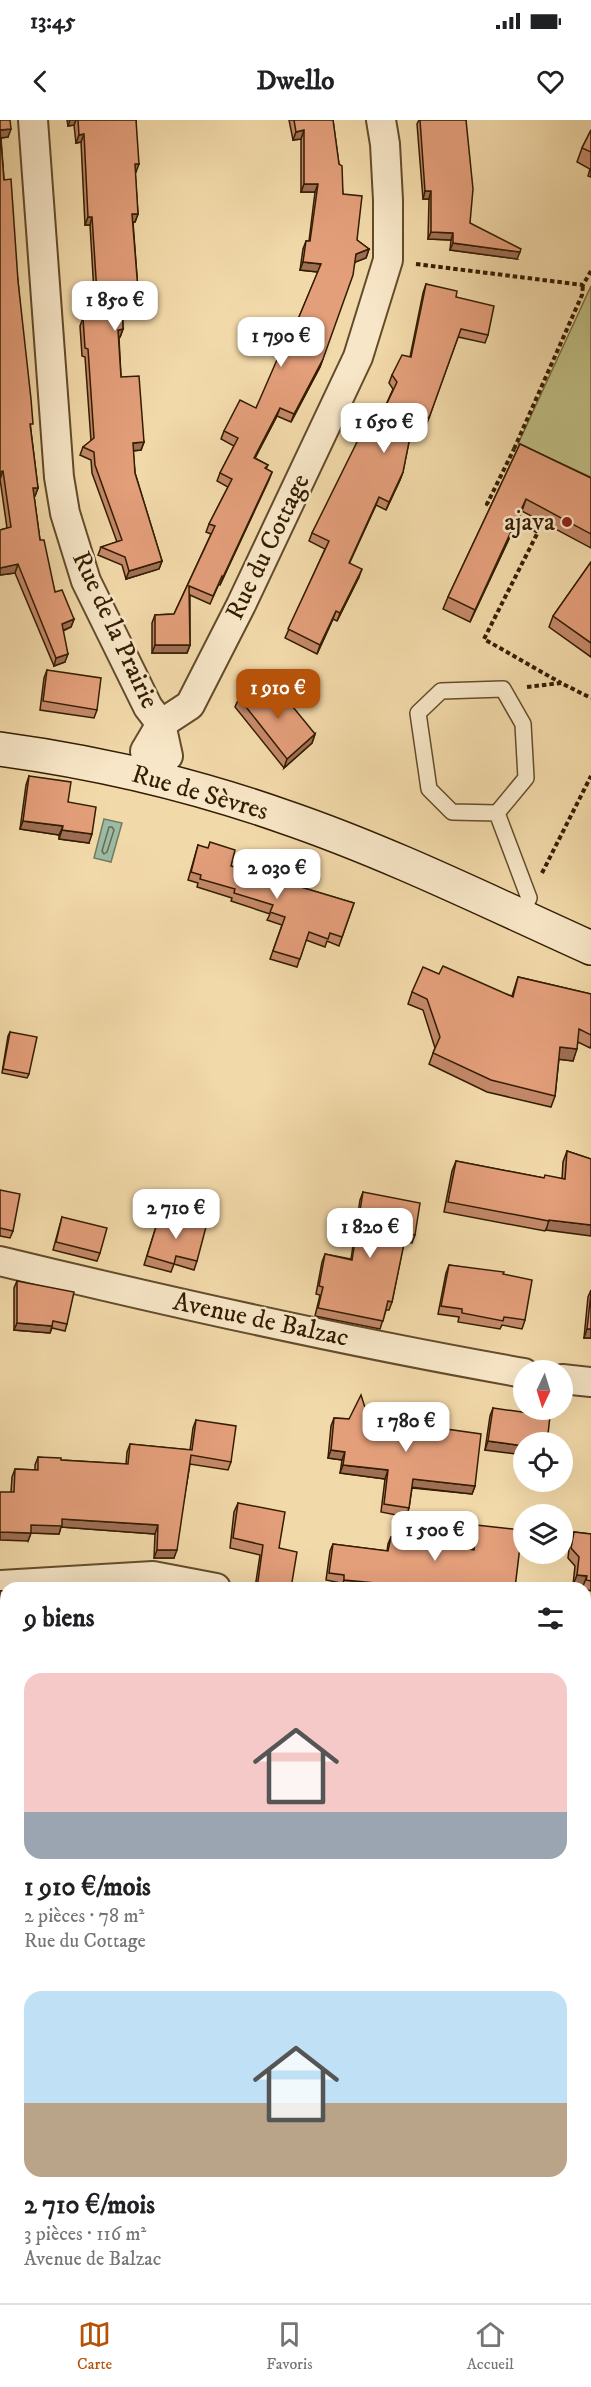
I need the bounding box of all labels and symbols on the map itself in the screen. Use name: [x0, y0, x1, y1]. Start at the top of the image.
pin: 1 850 €: [60, 281, 170, 332]
pin: 1 790 €: [226, 317, 336, 368]
pin: 1 650 €: [329, 403, 439, 454]
street label: Rue du Cottage: [218, 469, 318, 625]
place label: ajava: [504, 506, 555, 539]
marker: ajava: [560, 515, 574, 529]
street label: Rue de la Prairie: [64, 546, 166, 714]
pin: 1 910 €: [223, 669, 333, 720]
street label: Rue de Sèvres: [128, 758, 272, 828]
pin: 2 030 €: [222, 849, 332, 900]
pin: 2 710 €: [121, 1189, 231, 1240]
pin: 1 820 €: [315, 1208, 425, 1259]
street label: Avenue de Balzac: [170, 1285, 352, 1355]
north arrow: [513, 1360, 573, 1420]
pin: 1 780 €: [351, 1402, 461, 1453]
pin: 1 500 €: [380, 1511, 490, 1562]

